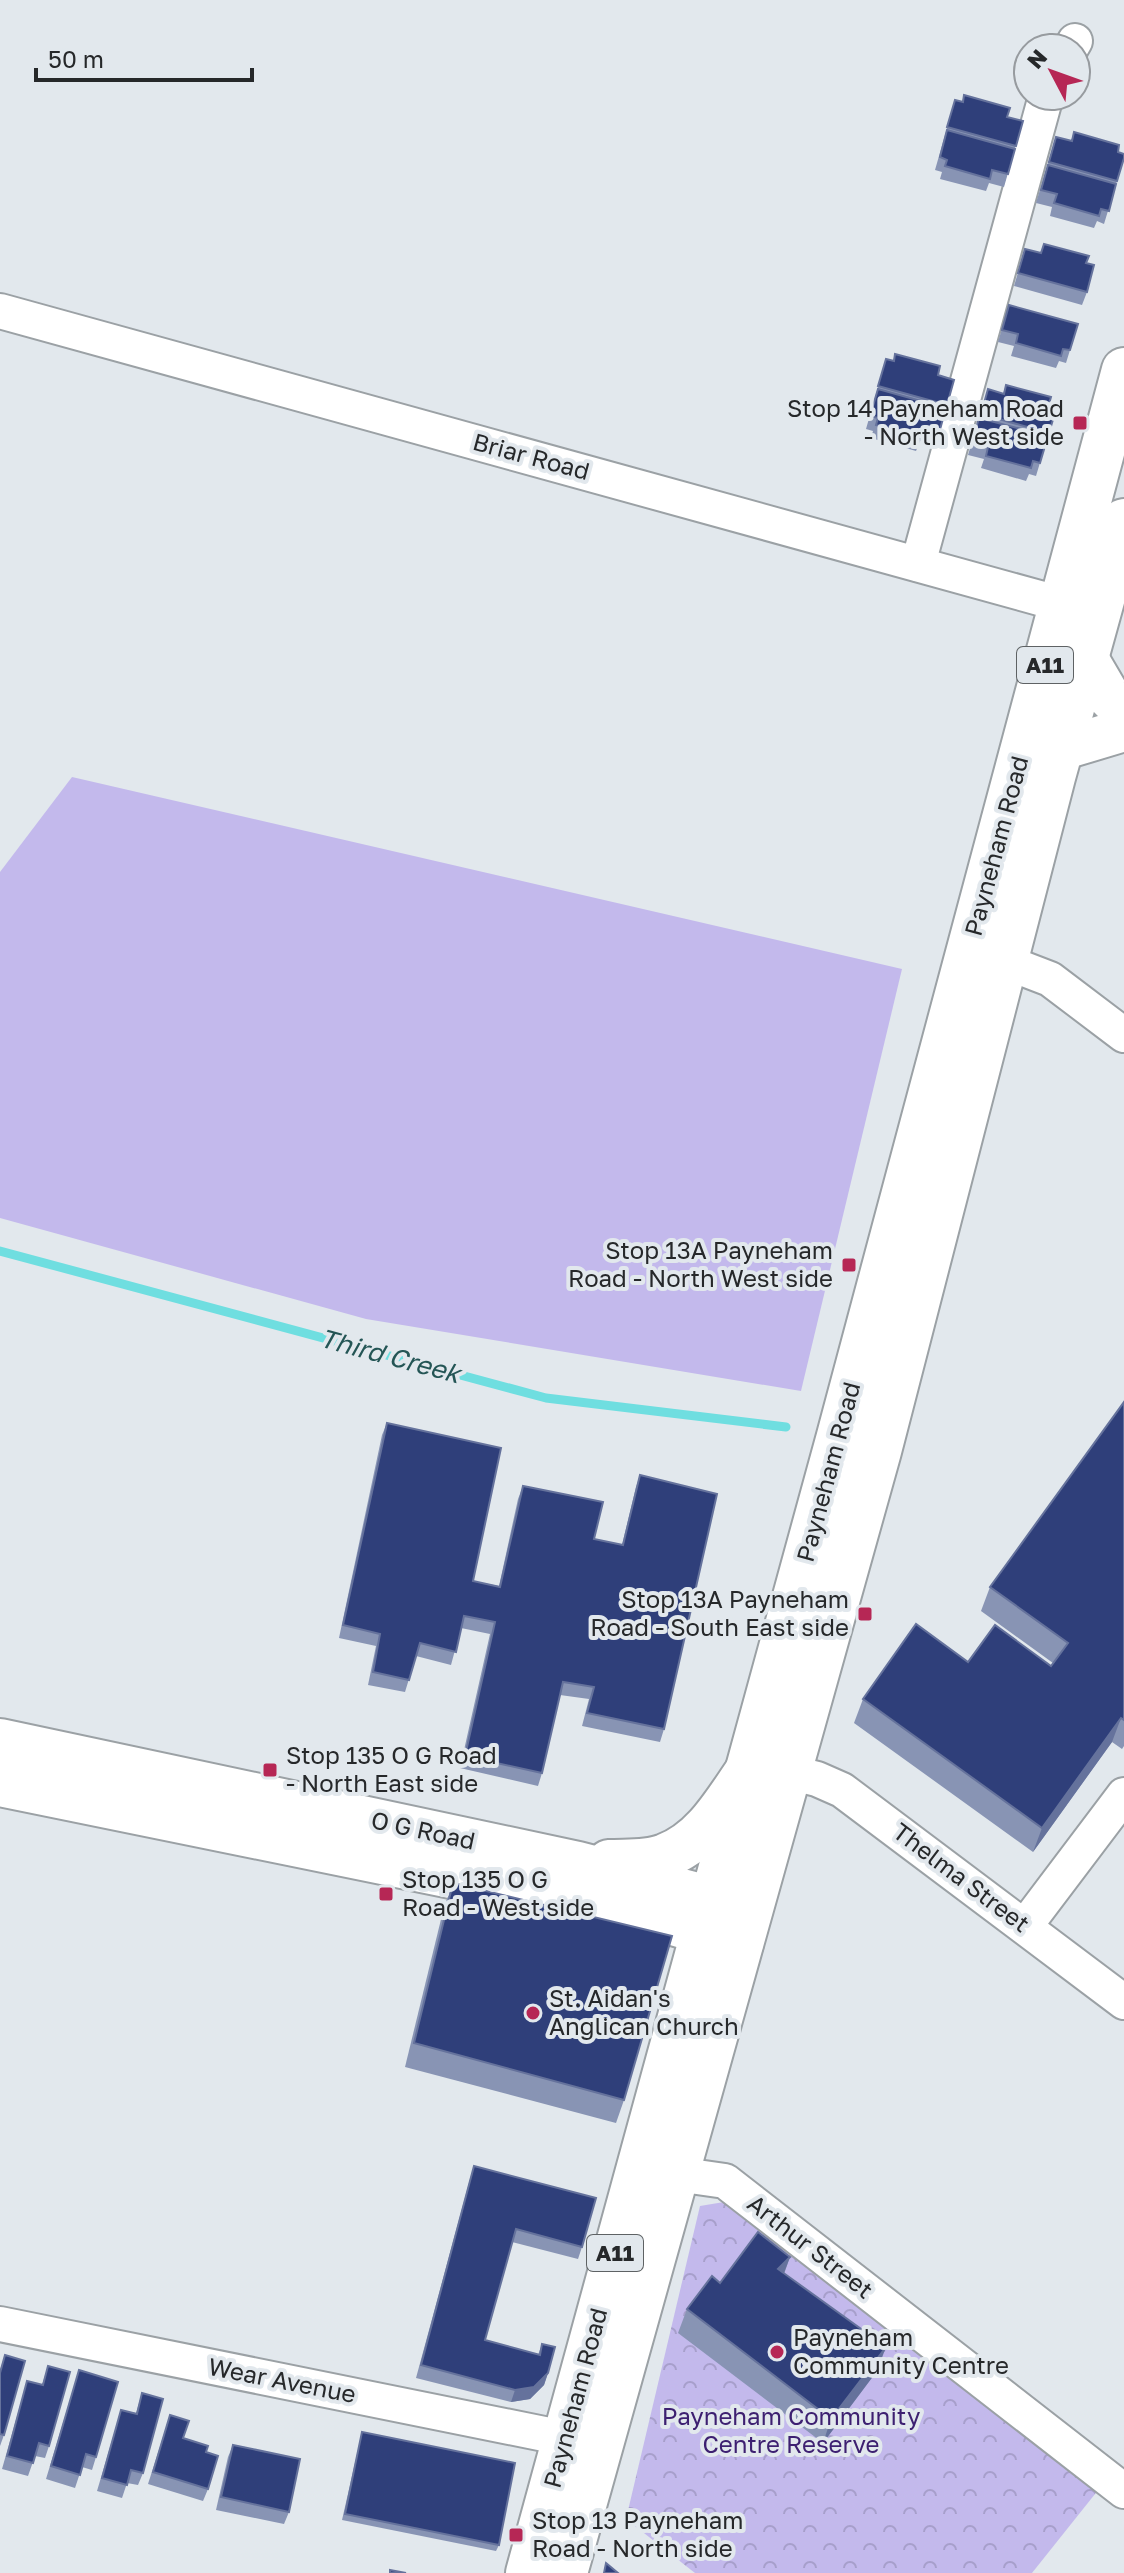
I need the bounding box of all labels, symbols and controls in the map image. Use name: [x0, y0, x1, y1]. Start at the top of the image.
scale bar: [36, 32, 252, 82]
north arrow: [1012, 32, 1092, 112]
text: N: [1021, 43, 1052, 74]
text: 50 m: [48, 44, 104, 73]
place label: Stop 14 Payneham Road - North West side: [787, 393, 1064, 450]
marker: Stop 14 Payneham Road - North West side: [1071, 414, 1089, 432]
street label: Briar Road: [470, 426, 593, 485]
road number: A11: [1017, 647, 1073, 683]
street label: Payneham Road: [958, 752, 1034, 939]
place label: Stop 13A Payneham Road - North West side: [568, 1235, 833, 1292]
marker: Stop 13A Payneham Road - North West side: [840, 1256, 858, 1274]
water label: Third Creek: [317, 1322, 466, 1390]
street label: Payneham Road: [790, 1378, 866, 1565]
place label: Stop 13A Payneham Road - South East side: [590, 1584, 849, 1641]
marker: Stop 13A Payneham Road - South East side: [856, 1605, 874, 1623]
place label: Stop 135 O G Road - North East side: [286, 1740, 497, 1797]
marker: Stop 135 O G Road - North East side: [261, 1761, 279, 1779]
street label: O G Road: [369, 1804, 478, 1855]
street label: Thelma Street: [888, 1816, 1036, 1937]
place label: Stop 135 O G Road - West side: [402, 1864, 594, 1921]
marker: Stop 135 O G Road - West side: [377, 1885, 395, 1903]
place label: St. Aidan's Anglican Church: [549, 1983, 739, 2040]
marker: St. Aidan's Anglican Church: [524, 2004, 542, 2022]
street label: Arthur Street: [742, 2188, 879, 2304]
road number: A11: [587, 2235, 643, 2271]
street label: Payneham Road: [537, 2304, 613, 2491]
place label: Payneham Community Centre: [793, 2322, 1009, 2379]
marker: Payneham Community Centre: [768, 2343, 786, 2361]
street label: Wear Avenue: [206, 2351, 358, 2408]
park label: Payneham Community Centre Reserve: [662, 2401, 920, 2458]
place label: Stop 13 Payneham Road - North side: [532, 2505, 744, 2562]
marker: Stop 13 Payneham Road - North side: [507, 2526, 525, 2544]

